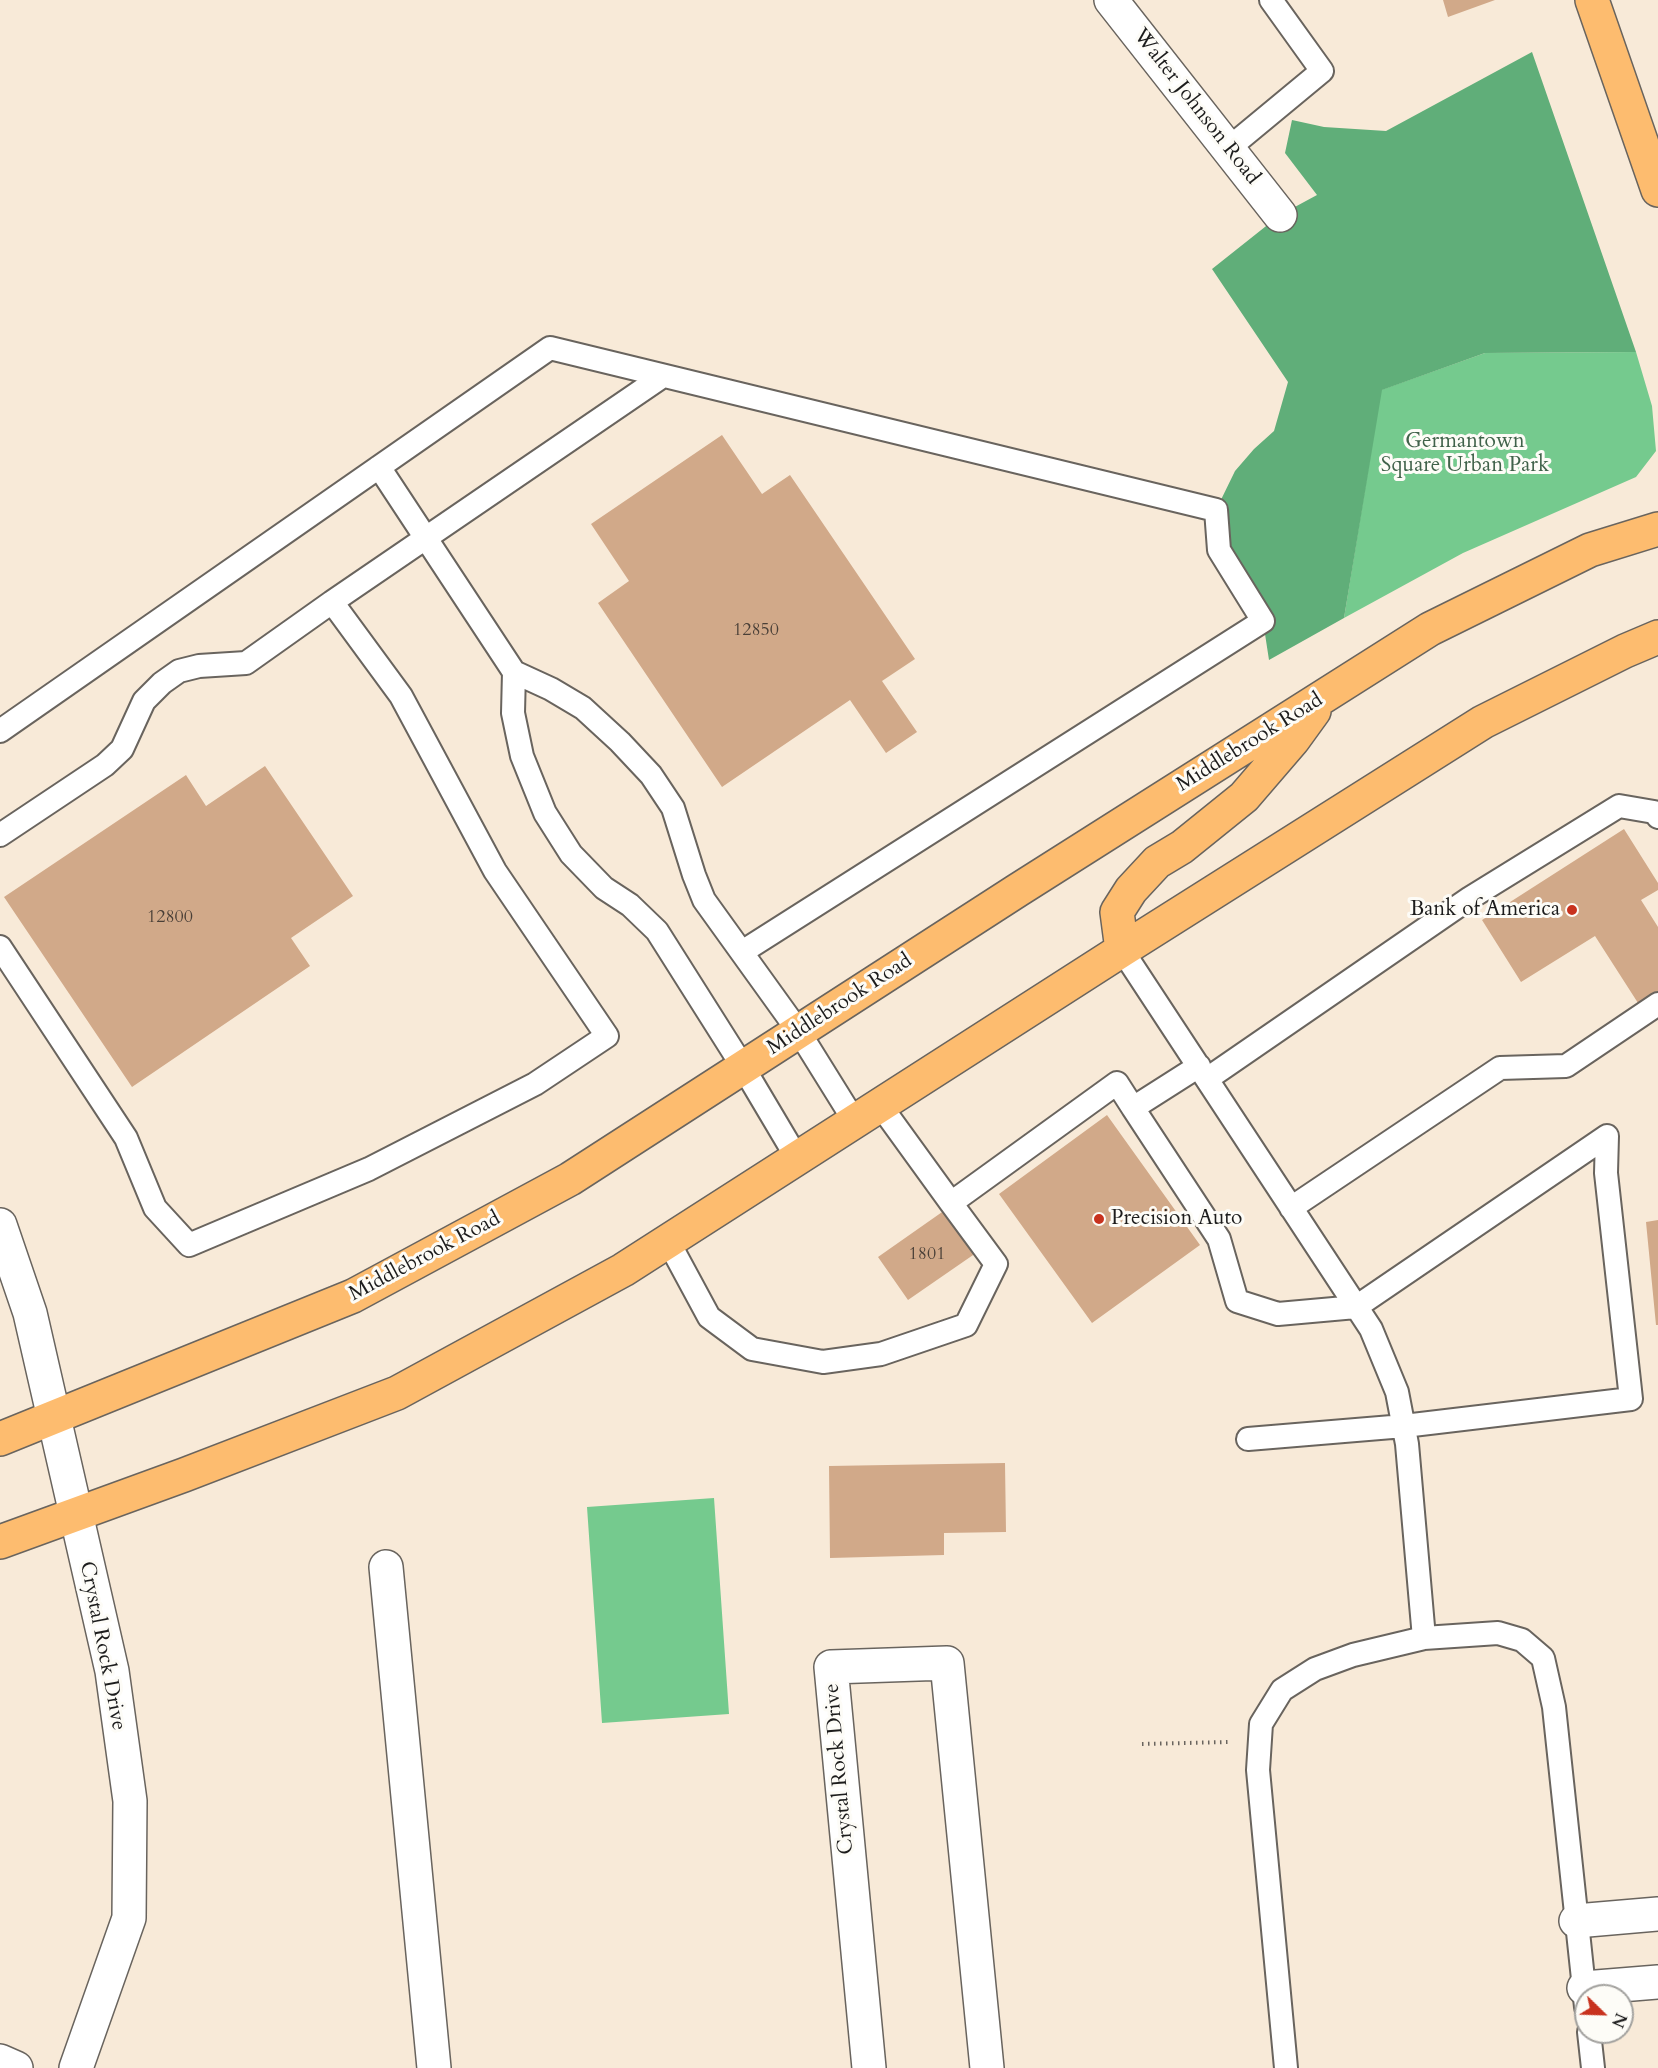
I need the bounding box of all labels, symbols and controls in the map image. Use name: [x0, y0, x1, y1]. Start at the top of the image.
street label: Walter Johnson Road: [1127, 24, 1265, 190]
park label: Germantown Square Urban Park: [1381, 429, 1549, 479]
house number: 12850: [733, 620, 779, 642]
street label: Middlebrook Road: [1172, 688, 1328, 798]
place label: Bank of America: [1410, 897, 1560, 923]
marker: Bank of America: [1565, 903, 1579, 917]
house number: 12800: [147, 907, 193, 929]
street label: Middlebrook Road: [763, 949, 917, 1061]
place label: Precision Auto: [1111, 1206, 1242, 1232]
street label: Middlebrook Road: [345, 1207, 505, 1307]
marker: Precision Auto: [1092, 1212, 1106, 1226]
house number: 1801: [909, 1244, 945, 1266]
street label: Crystal Rock Drive: [73, 1559, 131, 1733]
street label: Crystal Rock Drive: [820, 1682, 860, 1856]
north arrow: [1574, 1984, 1634, 2044]
text: N: [1606, 2010, 1632, 2031]

